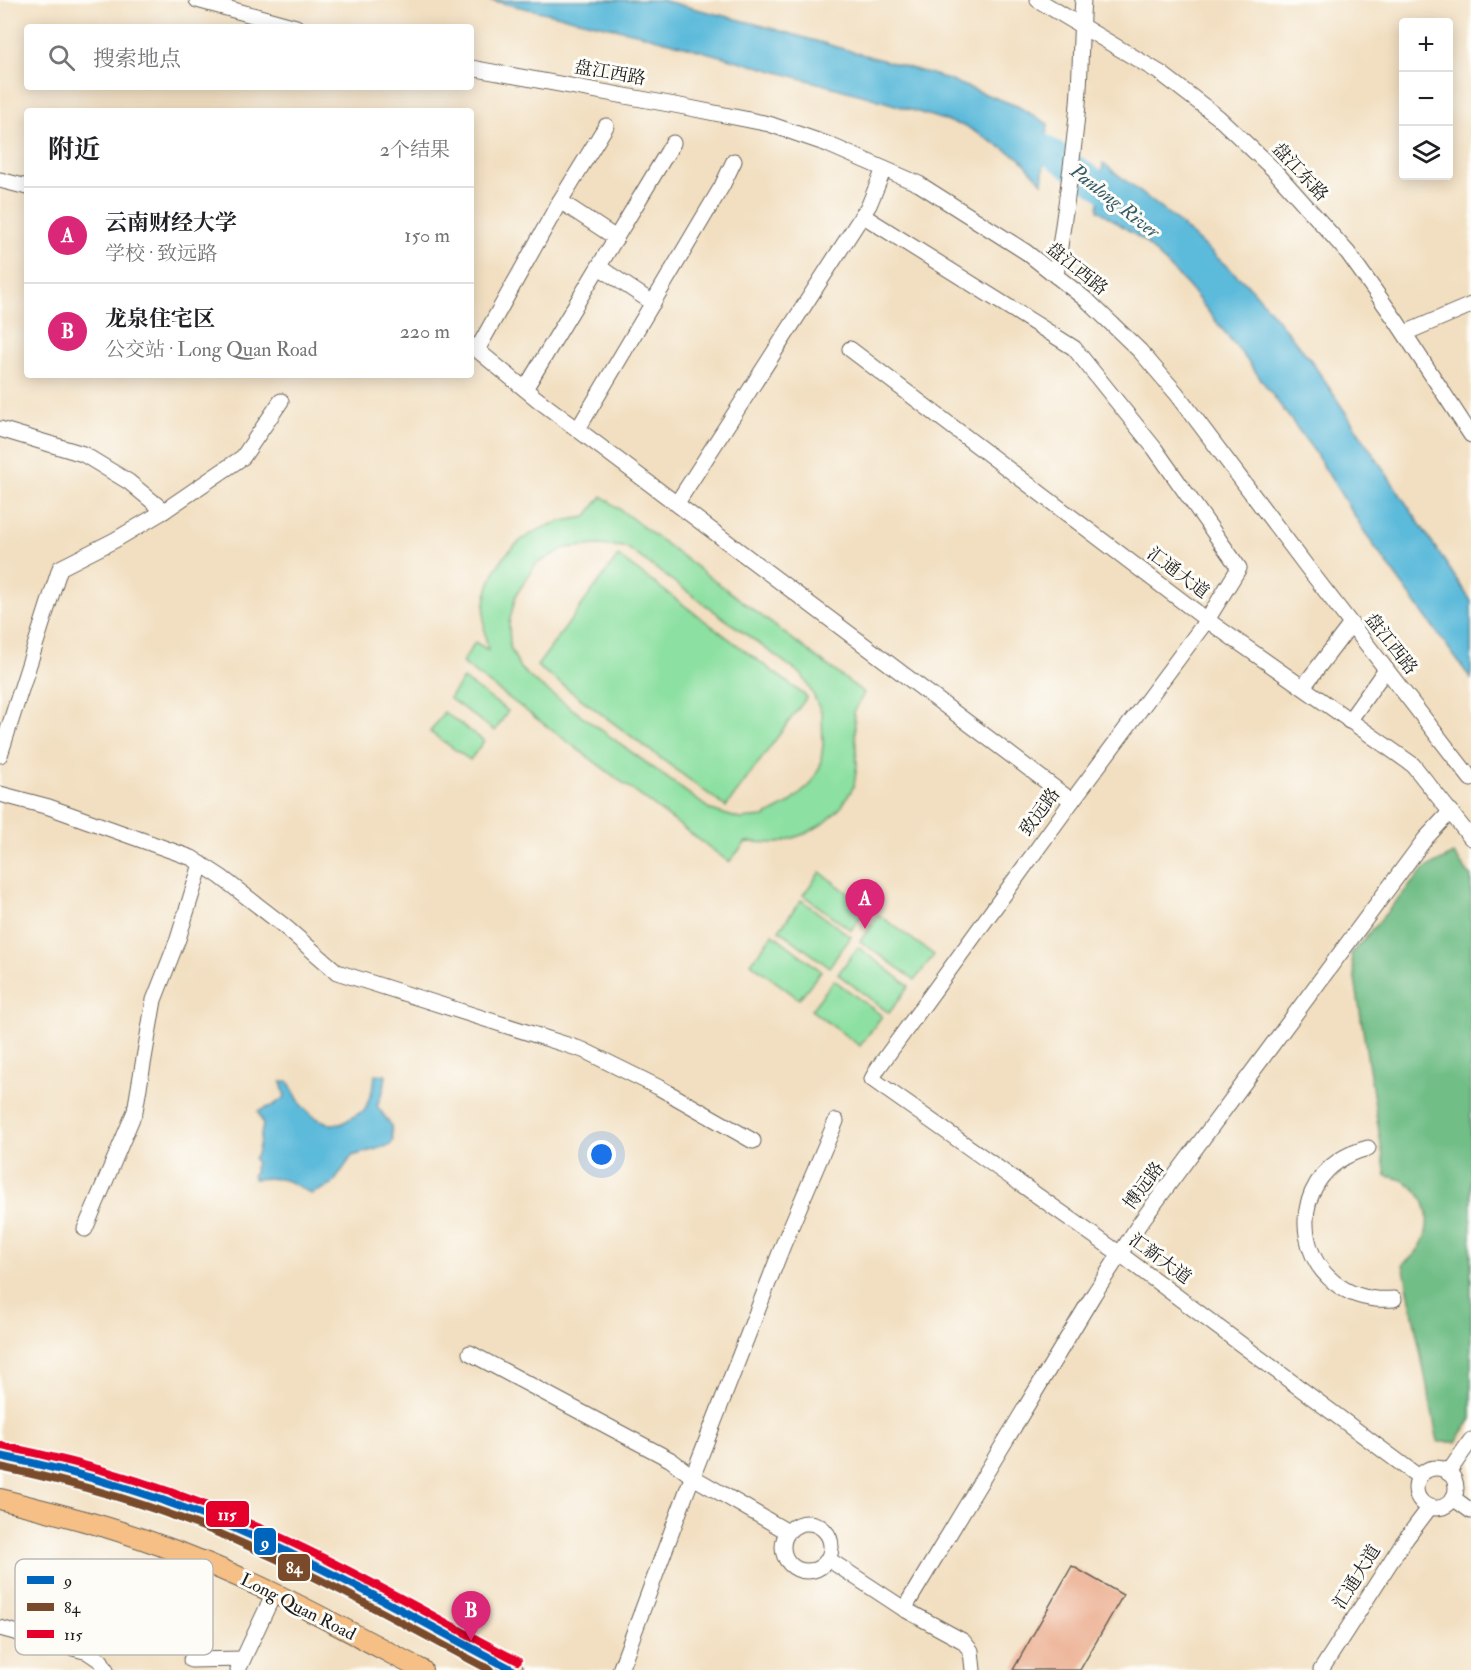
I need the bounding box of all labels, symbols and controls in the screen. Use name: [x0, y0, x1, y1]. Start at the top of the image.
map controls: [1399, 18, 1453, 180]
button: +: [1399, 18, 1453, 72]
search box: [24, 24, 474, 90]
icon: search: [45, 41, 78, 74]
text: 搜索地点: [93, 45, 181, 73]
street label: 盘江西路: [573, 55, 647, 91]
button: −: [1399, 72, 1453, 126]
button: layers: [1399, 126, 1453, 180]
text: 附近: [48, 134, 100, 166]
text: 2个结果: [380, 137, 450, 162]
street label: 盘江东路: [1267, 138, 1333, 206]
water label: Panlong River: [1064, 158, 1166, 245]
text: 云南财经大学: [105, 209, 237, 237]
text: A: [61, 223, 74, 248]
text: 150 m: [404, 223, 450, 248]
street label: 盘江西路: [1042, 237, 1112, 301]
text: 学校 · 致远路: [105, 241, 217, 266]
text: 龙泉住宅区: [105, 305, 215, 333]
text: B: [61, 319, 74, 344]
text: 220 m: [400, 319, 450, 344]
text: 公交站 · Long Quan Road: [105, 337, 318, 362]
street label: 汇通大道: [1142, 542, 1214, 604]
street label: 盘江西路: [1360, 609, 1422, 679]
street label: 致远路: [1015, 783, 1065, 841]
pin: A: [846, 880, 884, 929]
your location: [587, 1140, 616, 1169]
street label: 博远路: [1119, 1158, 1169, 1214]
street label: 汇新大道: [1124, 1229, 1196, 1289]
line badge: 115: [205, 1500, 250, 1528]
text: 115: [218, 1505, 237, 1525]
line badge: 9: [253, 1527, 277, 1556]
text: 9: [259, 1533, 269, 1553]
street label: 汇通大道: [1328, 1540, 1386, 1614]
line badge: 84: [277, 1553, 311, 1582]
text: 84: [286, 1558, 303, 1578]
legend: [15, 1559, 213, 1655]
street label: Long Quan Road: [237, 1568, 360, 1646]
text: 9: [63, 1571, 72, 1591]
pin: B: [452, 1592, 490, 1641]
text: 84: [64, 1598, 82, 1618]
text: 115: [64, 1625, 82, 1645]

